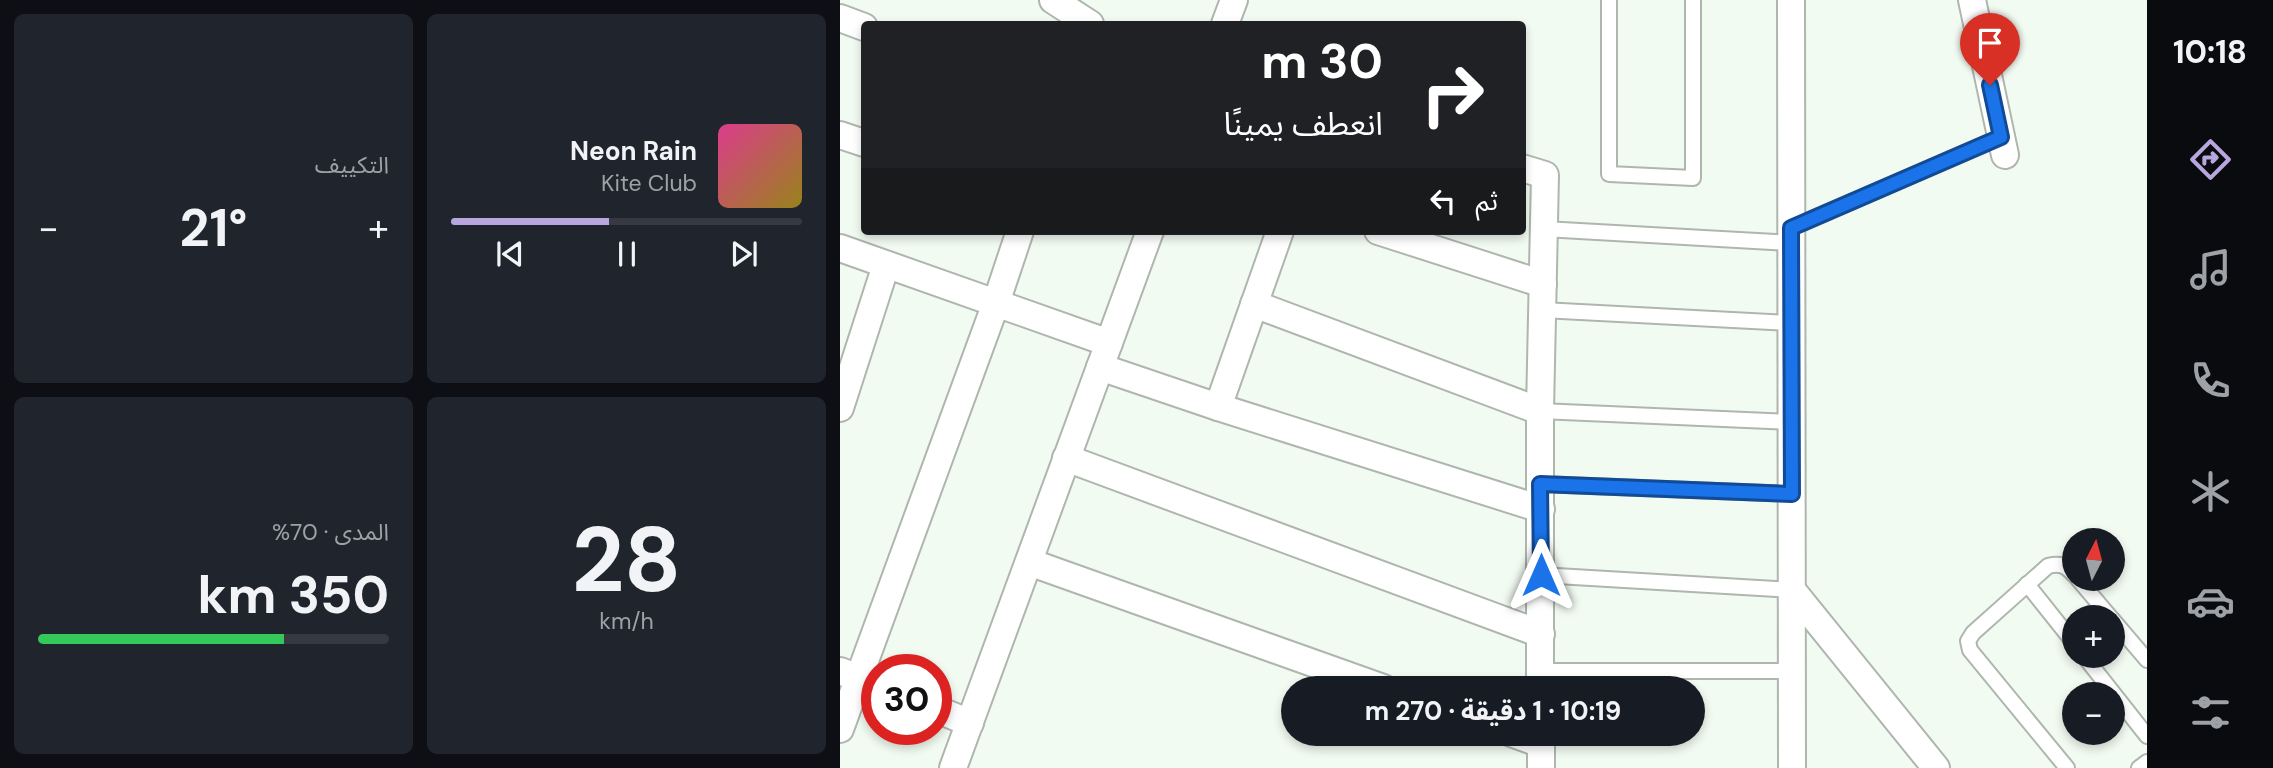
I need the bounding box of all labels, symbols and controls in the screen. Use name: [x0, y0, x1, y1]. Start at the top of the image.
pin: [1960, 13, 2020, 85]
icon: arrive: [1971, 24, 2009, 62]
text: 30 m: [1261, 29, 1383, 93]
text: 10:18: [2173, 31, 2247, 73]
icon: right: [1407, 49, 1498, 140]
text: انعطف يمينًا: [1223, 103, 1383, 145]
text: Neon Rain: [570, 134, 697, 168]
icon: directions: [2186, 135, 2235, 184]
text: التكييف: [315, 150, 389, 180]
text: Kite Club: [601, 168, 697, 198]
icon: left: [1424, 182, 1462, 220]
text: ثم: [1476, 184, 1498, 218]
text: 21°: [180, 194, 247, 262]
text: −: [38, 203, 59, 253]
text: +: [368, 203, 389, 253]
icon: previous: [491, 235, 529, 273]
icon: pause: [608, 235, 646, 273]
icon: next: [725, 235, 763, 273]
icon: music: [2186, 245, 2235, 294]
icon: phone: [2186, 356, 2235, 405]
icon: climate: [2186, 467, 2235, 516]
text: 28: [572, 501, 681, 619]
text: المدى · 70%: [272, 517, 389, 547]
north arrow: [2062, 528, 2124, 592]
map controls: [2062, 528, 2125, 745]
position arrow: [1504, 538, 1578, 612]
text: 350 km: [197, 561, 389, 629]
icon: car: [2186, 577, 2235, 626]
button: +: [2062, 605, 2125, 668]
text: km/h: [599, 606, 654, 636]
speed limit sign: 30: [861, 654, 952, 745]
button: −: [2062, 682, 2125, 745]
icon: filters: [2186, 688, 2235, 737]
text: 10:19 · 1 دقيقة · 270 m: [1365, 694, 1621, 728]

